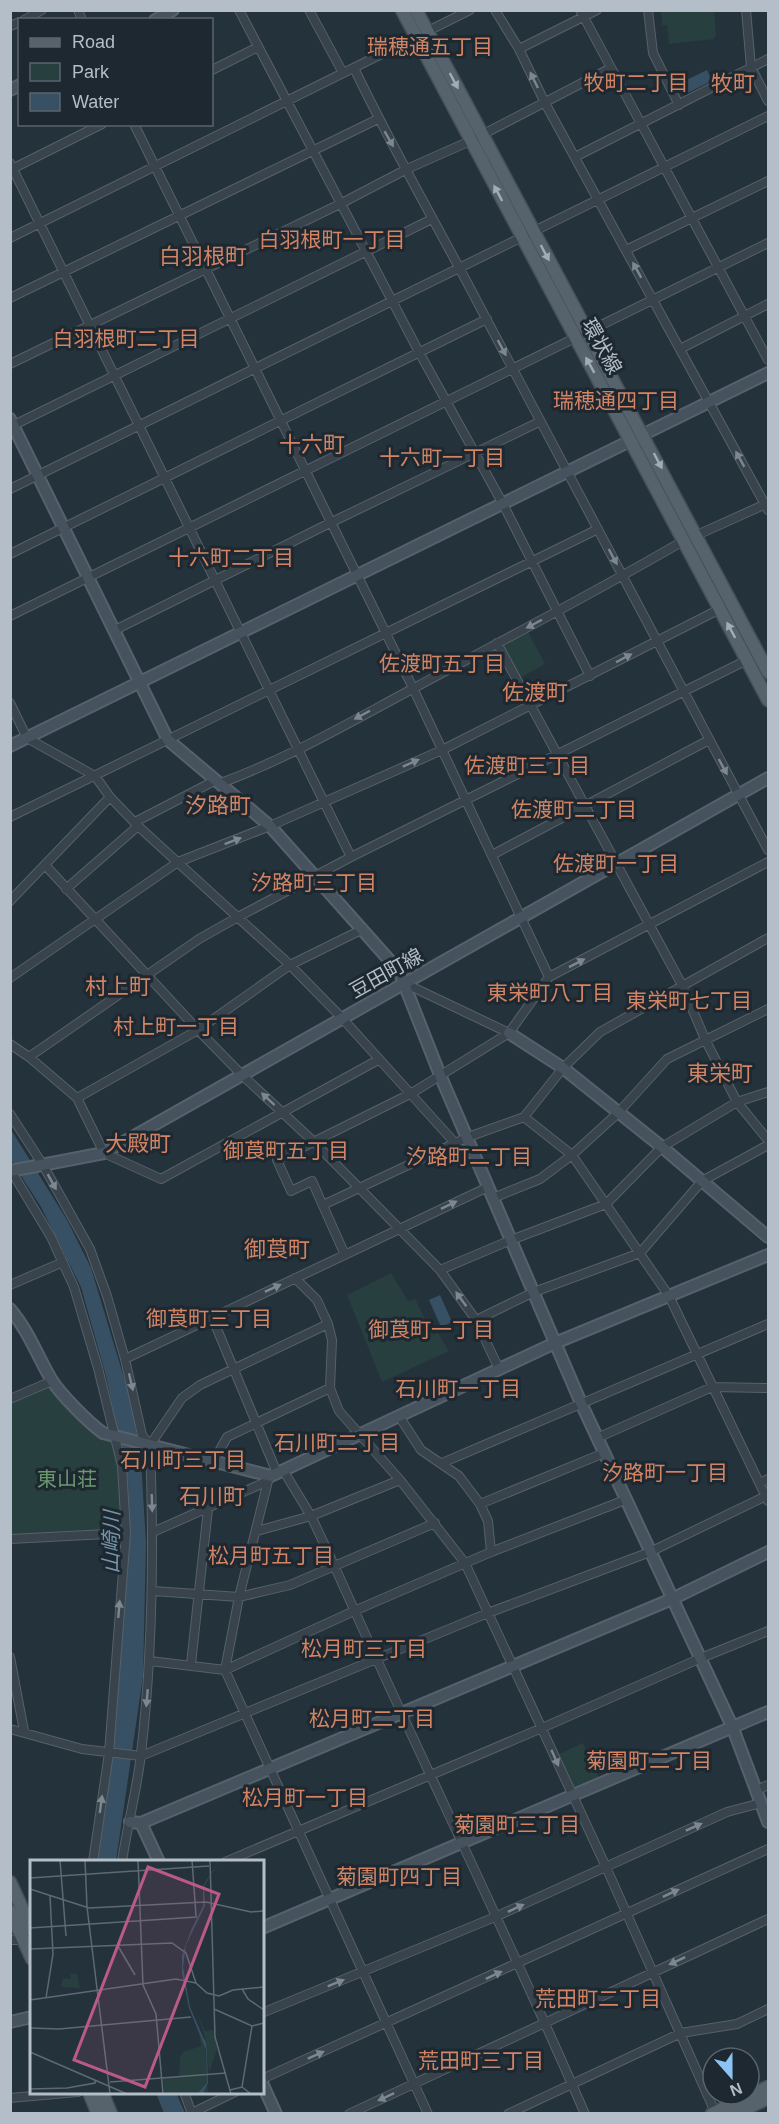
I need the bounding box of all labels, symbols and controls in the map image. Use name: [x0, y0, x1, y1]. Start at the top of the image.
legend: [18, 18, 213, 126]
text: Road: [72, 32, 115, 52]
district label: 瑞穂通五丁目: [367, 35, 493, 58]
text: Park: [72, 62, 110, 82]
one-way arrow: [530, 71, 539, 88]
district label: 牧町二丁目: [584, 71, 689, 94]
district label: 牧町: [711, 71, 755, 96]
one-way arrow: [448, 72, 458, 90]
text: Water: [72, 92, 119, 112]
one-way arrow: [384, 131, 395, 147]
one-way arrow: [493, 184, 503, 201]
district label: 白羽根町一丁目: [259, 228, 406, 251]
district label: 白羽根町: [159, 244, 247, 269]
one-way arrow: [540, 244, 550, 262]
one-way arrow: [632, 261, 642, 278]
street label: 環状線: [578, 314, 626, 378]
district label: 白羽根町二丁目: [53, 327, 200, 350]
one-way arrow: [497, 339, 507, 356]
one-way arrow: [585, 356, 595, 373]
district label: 瑞穂通四丁目: [553, 389, 679, 412]
district label: 十六町: [279, 432, 345, 457]
district label: 十六町一丁目: [379, 446, 505, 469]
one-way arrow: [735, 451, 745, 468]
one-way arrow: [653, 453, 663, 470]
district label: 十六町二丁目: [168, 546, 294, 569]
one-way arrow: [608, 549, 618, 566]
one-way arrow: [525, 619, 542, 629]
one-way arrow: [726, 621, 736, 639]
district label: 佐渡町五丁目: [379, 652, 505, 675]
one-way arrow: [615, 653, 632, 663]
district label: 佐渡町: [502, 680, 568, 705]
one-way arrow: [353, 710, 370, 720]
district label: 佐渡町三丁目: [464, 754, 590, 777]
one-way arrow: [403, 758, 421, 768]
one-way arrow: [718, 758, 728, 775]
district label: 汐路町: [185, 793, 251, 818]
district label: 佐渡町二丁目: [511, 798, 637, 821]
one-way arrow: [224, 836, 242, 846]
district label: 佐渡町一丁目: [553, 852, 679, 875]
district label: 汐路町三丁目: [251, 871, 377, 894]
street label: 豆田町線: [346, 944, 426, 1002]
one-way arrow: [569, 958, 586, 967]
district label: 村上町: [85, 974, 151, 999]
district label: 東栄町八丁目: [487, 981, 613, 1004]
district label: 東栄町七丁目: [626, 989, 752, 1012]
district label: 村上町一丁目: [113, 1015, 239, 1038]
district label: 東栄町: [687, 1061, 753, 1086]
one-way arrow: [261, 1093, 276, 1106]
district label: 大殿町: [105, 1131, 171, 1156]
district label: 御莨町五丁目: [223, 1139, 349, 1162]
district label: 汐路町二丁目: [406, 1145, 532, 1168]
one-way arrow: [47, 1174, 57, 1191]
one-way arrow: [441, 1201, 458, 1210]
district label: 御莨町: [244, 1237, 310, 1262]
one-way arrow: [264, 1284, 281, 1293]
one-way arrow: [455, 1292, 467, 1308]
district label: 御莨町三丁目: [146, 1307, 272, 1330]
district label: 御莨町一丁目: [368, 1318, 494, 1341]
one-way arrow: [126, 1373, 136, 1391]
district label: 石川町一丁目: [395, 1377, 521, 1400]
district label: 石川町二丁目: [274, 1431, 400, 1454]
district label: 石川町三丁目: [120, 1448, 246, 1471]
district label: 汐路町一丁目: [602, 1461, 728, 1484]
park label: 東山荘: [37, 1468, 97, 1490]
district label: 石川町: [179, 1484, 245, 1509]
one-way arrow: [148, 1494, 157, 1513]
water label: 山崎川: [99, 1508, 123, 1574]
district label: 松月町五丁目: [208, 1544, 334, 1567]
one-way arrow: [114, 1600, 124, 1619]
district label: 松月町三丁目: [301, 1637, 427, 1660]
one-way arrow: [142, 1688, 152, 1707]
district label: 松月町二丁目: [309, 1707, 435, 1730]
one-way arrow: [551, 1749, 561, 1767]
district label: 菊園町二丁目: [586, 1749, 712, 1772]
district label: 松月町一丁目: [242, 1786, 368, 1809]
one-way arrow: [97, 1794, 106, 1813]
district label: 菊園町三丁目: [454, 1813, 580, 1836]
one-way arrow: [685, 1822, 703, 1832]
inset map: [30, 1860, 264, 2094]
district label: 菊園町四丁目: [336, 1865, 462, 1888]
one-way arrow: [662, 1889, 679, 1898]
one-way arrow: [508, 1903, 525, 1912]
one-way arrow: [669, 1957, 686, 1966]
one-way arrow: [485, 1970, 502, 1979]
one-way arrow: [328, 1978, 346, 1988]
district label: 荒田町二丁目: [535, 1987, 661, 2010]
north arrow: [701, 2046, 761, 2106]
district label: 荒田町三丁目: [418, 2049, 544, 2072]
one-way arrow: [307, 2050, 325, 2060]
text: N: [728, 2080, 745, 2100]
one-way arrow: [378, 2092, 395, 2101]

